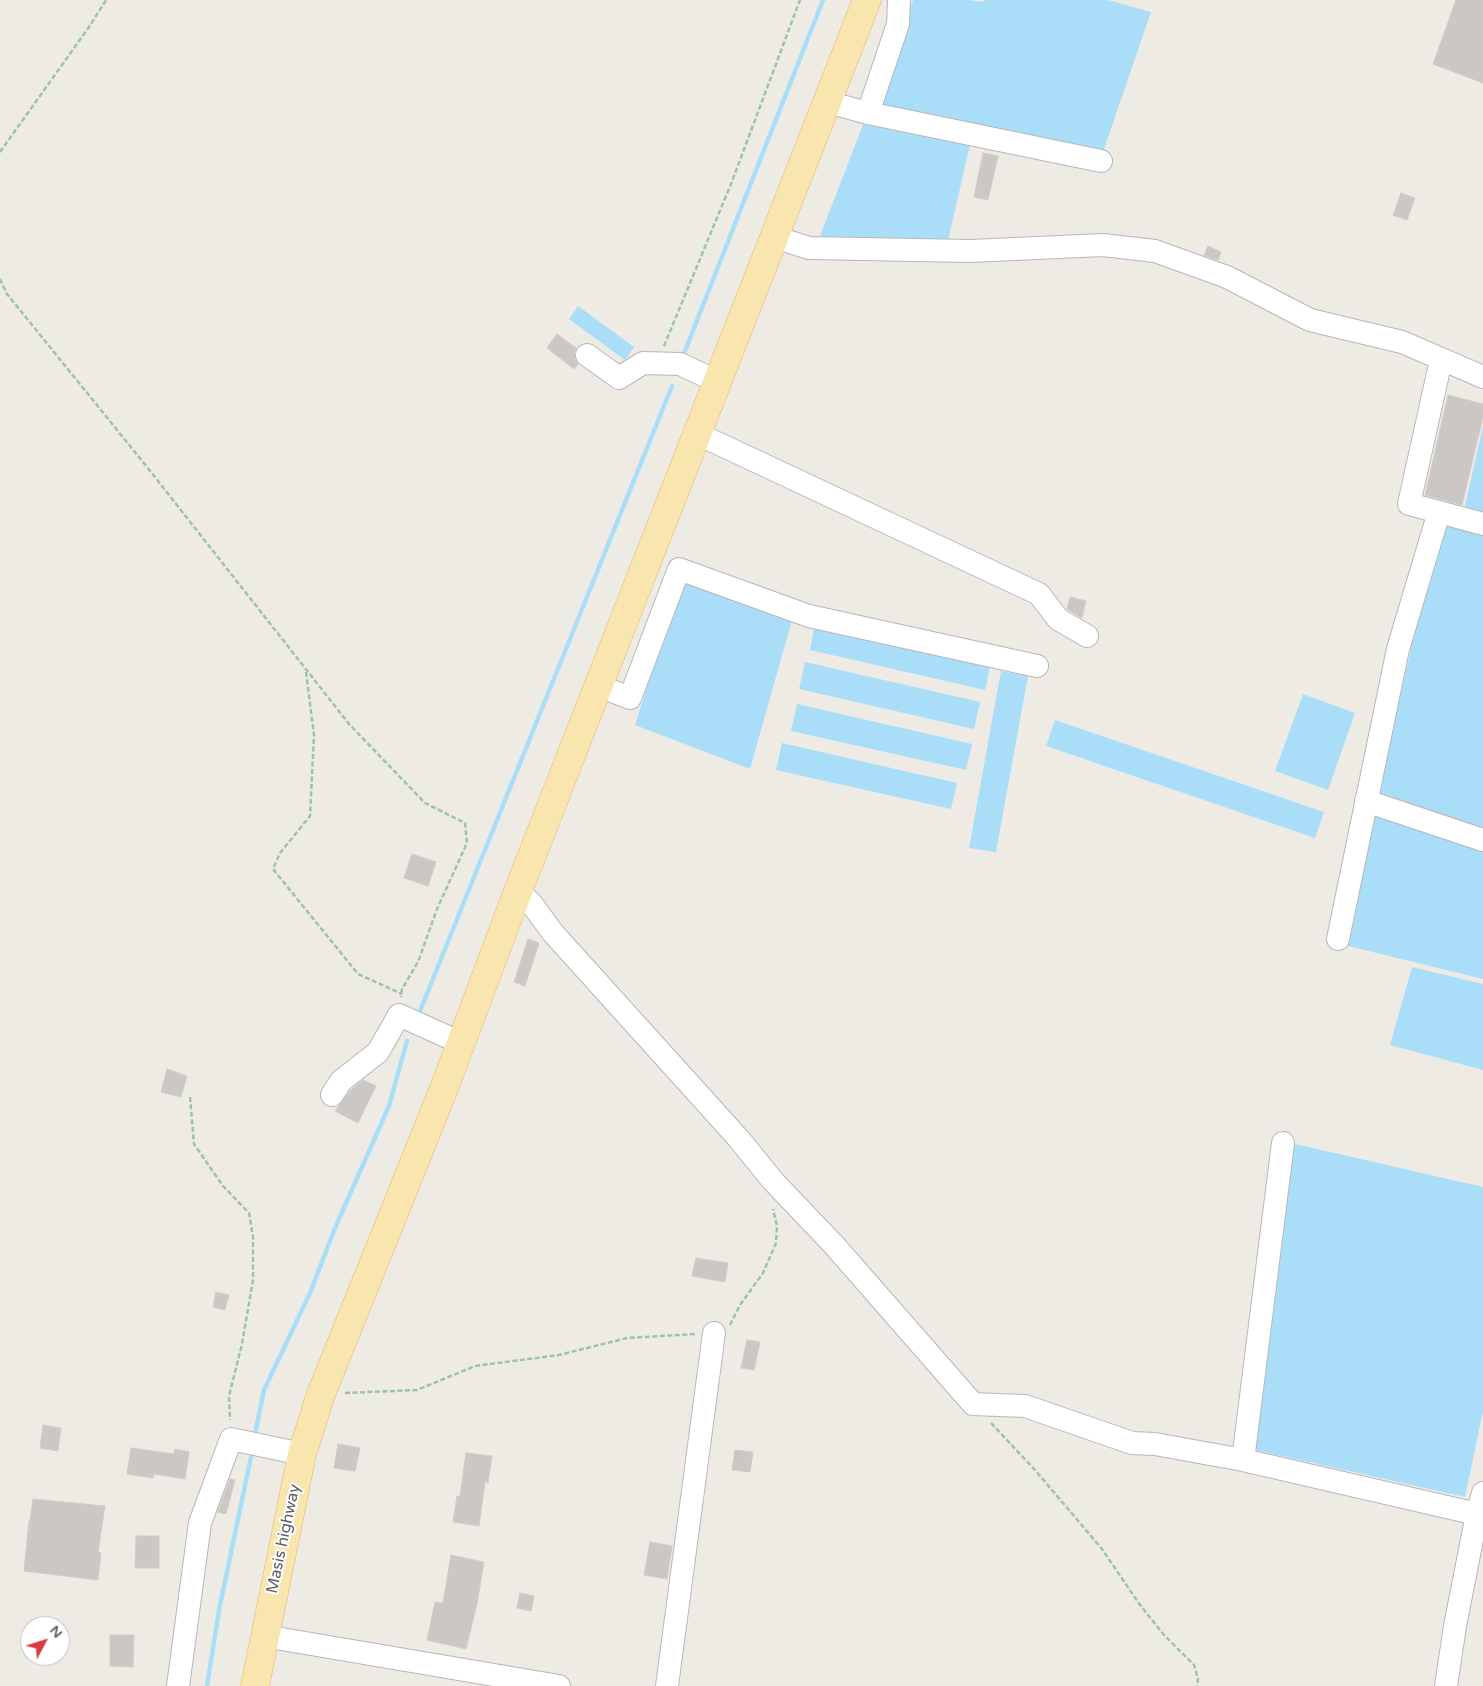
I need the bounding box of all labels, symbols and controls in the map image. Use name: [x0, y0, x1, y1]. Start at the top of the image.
street label: Masis highway: [263, 1483, 305, 1595]
north arrow: [20, 1616, 70, 1666]
text: N: [46, 1622, 66, 1641]

